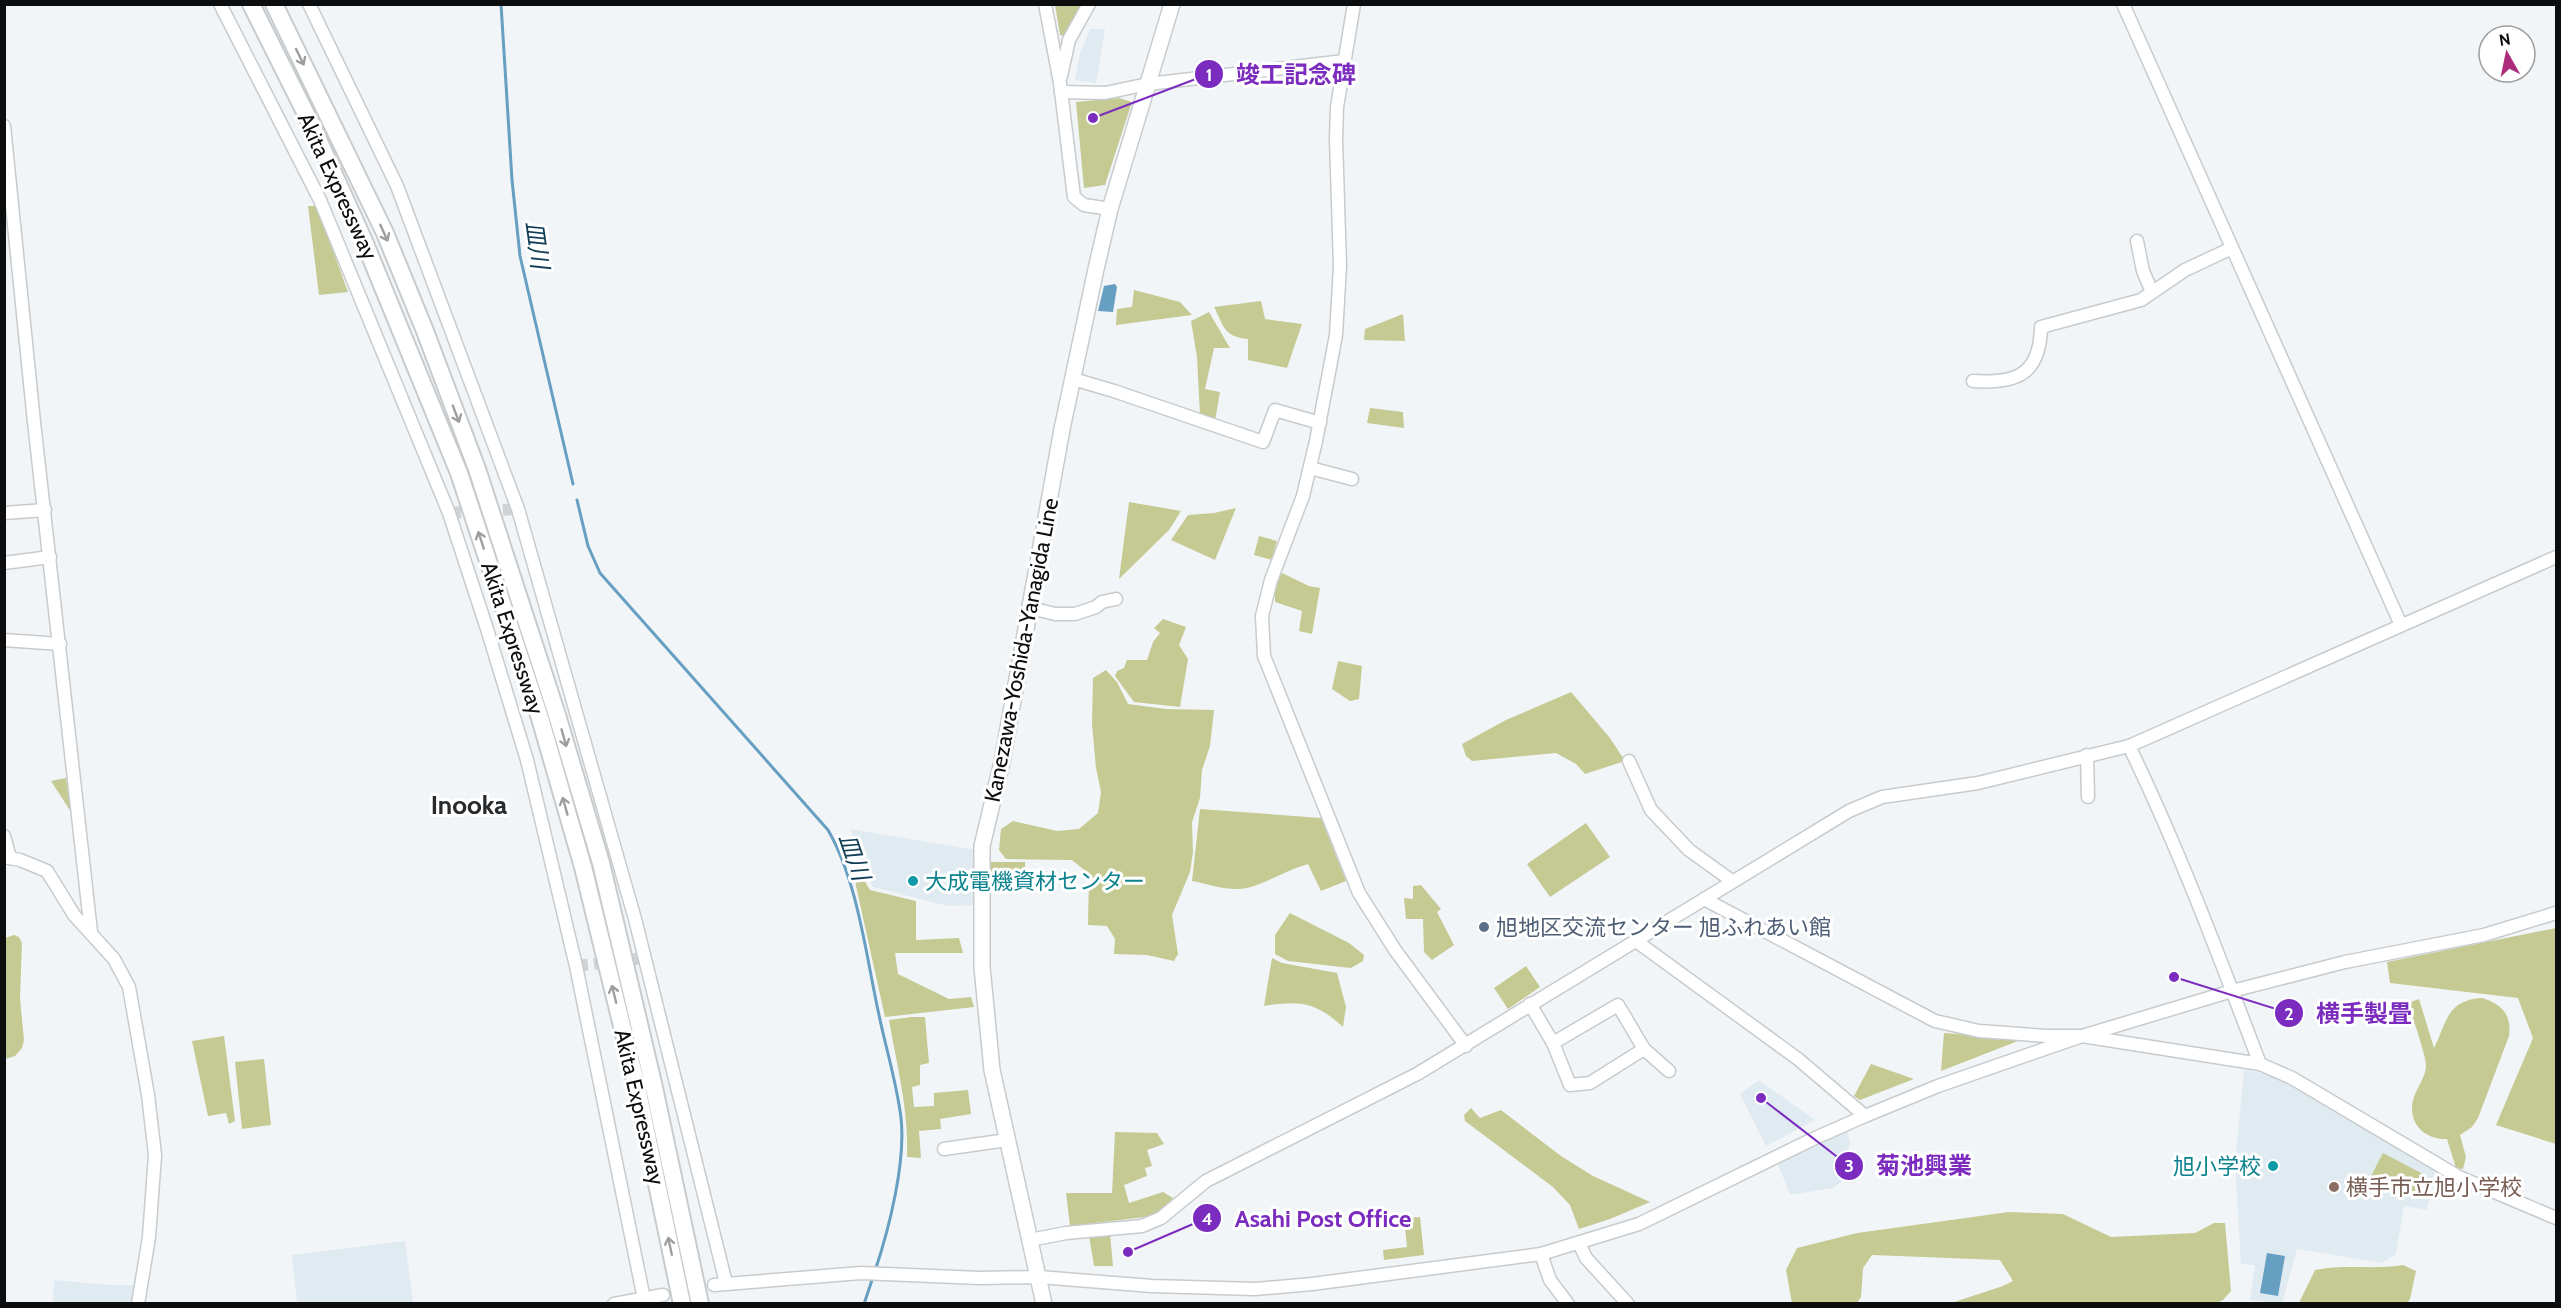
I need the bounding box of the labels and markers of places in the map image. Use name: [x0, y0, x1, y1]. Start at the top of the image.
callout: 竣工記念碑: [1194, 53, 1368, 95]
place label: 大成電機資材センター: [925, 868, 1145, 895]
marker: 大成電機資材センター: [906, 874, 920, 888]
place label: 旭地区交流センター 旭ふれあい館: [1496, 914, 1831, 941]
marker: 旭地区交流センター 旭ふれあい館: [1477, 920, 1491, 934]
callout: 横手製畳: [2274, 992, 2424, 1034]
callout: 菊池興業: [1834, 1145, 1984, 1187]
place label: 旭小学校: [2173, 1153, 2261, 1180]
marker: 旭小学校: [2266, 1159, 2280, 1173]
place label: 横手市立旭小学校: [2346, 1174, 2522, 1201]
marker: 横手市立旭小学校: [2327, 1180, 2341, 1194]
callout: Asahi Post Office: [1192, 1197, 1423, 1239]

